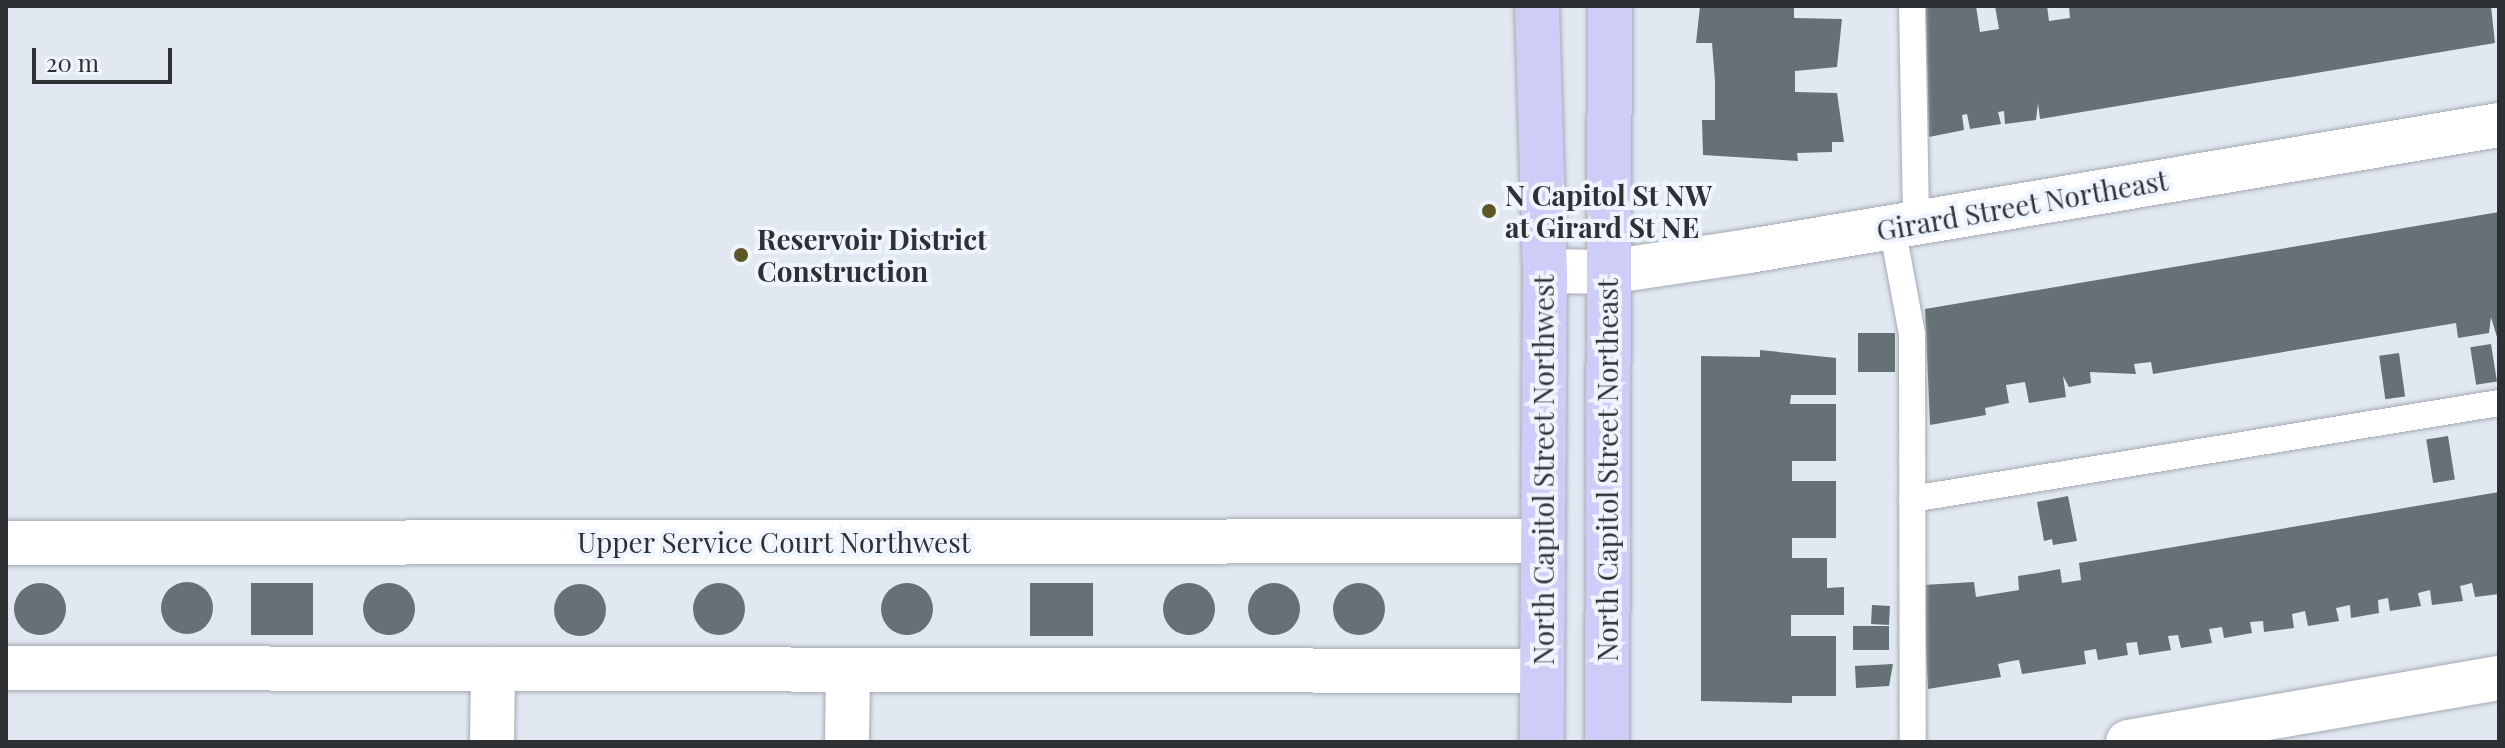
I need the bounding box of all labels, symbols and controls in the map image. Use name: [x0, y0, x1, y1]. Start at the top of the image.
scale bar: [36, 32, 176, 82]
text: 20 m: [46, 46, 99, 78]
street label: Girard Street Northeast: [1874, 163, 2170, 247]
place label: N Capitol St NW at Girard St NE: [1505, 178, 1712, 244]
marker: N Capitol St NW at Girard St NE: [1480, 202, 1498, 220]
place label: Reservoir District Construction: [757, 222, 987, 288]
marker: Reservoir District Construction: [732, 246, 750, 264]
street label: North Capitol Street Northwest: [1526, 274, 1560, 666]
street label: North Capitol Street Northeast: [1590, 278, 1624, 662]
street label: Upper Service Court Northwest: [577, 525, 971, 559]

